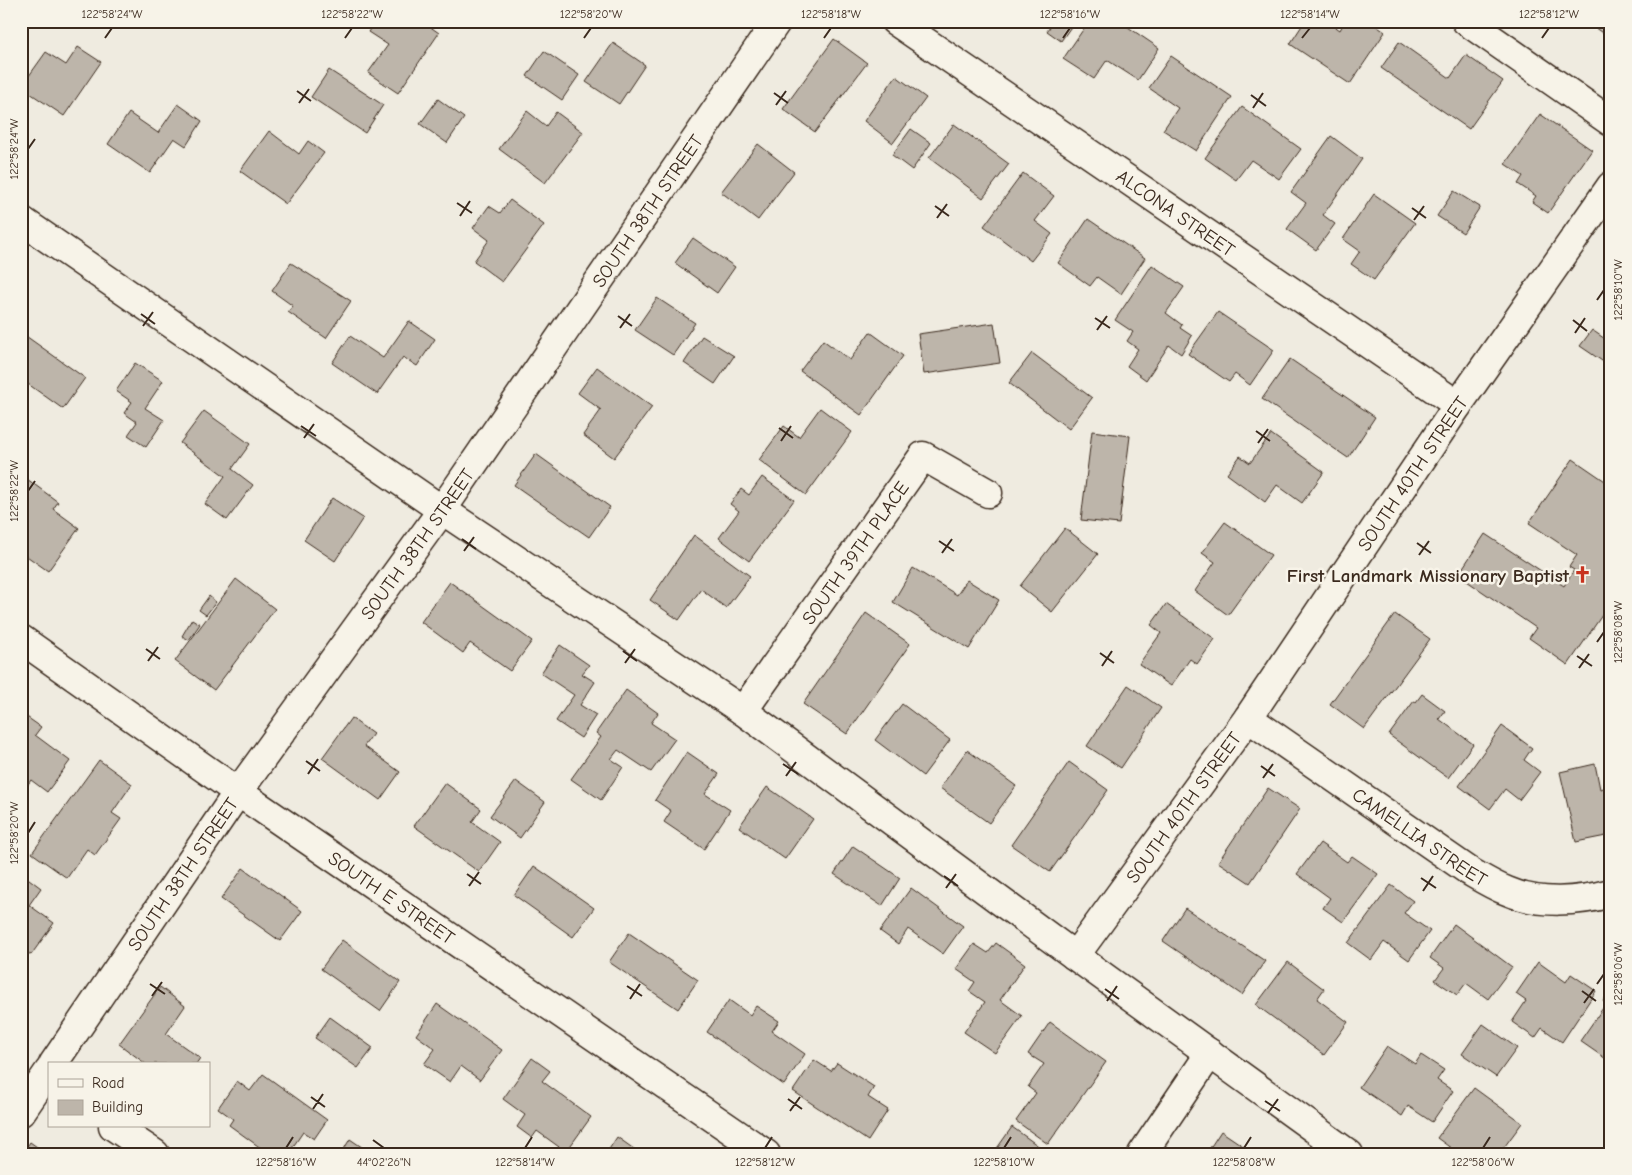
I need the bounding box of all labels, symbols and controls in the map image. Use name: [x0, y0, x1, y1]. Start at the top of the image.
text: 122°58'24"W: [81, 7, 143, 21]
text: 122°58'22"W: [321, 7, 383, 21]
text: 122°58'20"W: [560, 7, 623, 21]
text: 122°58'18"W: [801, 7, 862, 21]
text: 122°58'16"W: [1040, 7, 1101, 21]
text: 122°58'14"W: [1280, 7, 1340, 21]
text: 122°58'12"W: [1519, 7, 1580, 21]
text: 122°58'24"W: [7, 118, 21, 180]
street label: SOUTH 38TH STREET: [588, 131, 708, 292]
street label: ALCONA STREET: [1112, 165, 1239, 262]
text: 122°58'10"W: [1611, 259, 1625, 321]
street label: SOUTH 40TH STREET: [1353, 392, 1473, 555]
text: 122°58'22"W: [7, 460, 21, 522]
street label: SOUTH 38TH STREET: [357, 465, 479, 624]
street label: SOUTH 39TH PLACE: [798, 477, 914, 629]
place label: First Landmark Missionary Baptist: [1287, 565, 1570, 587]
church icon: First Landmark Missionary Baptist: [1573, 565, 1593, 585]
text: 122°58'08"W: [1611, 600, 1625, 663]
street label: SOUTH 40TH STREET: [1122, 728, 1246, 888]
street label: CAMELLIA STREET: [1348, 784, 1491, 891]
street label: SOUTH 38TH STREET: [123, 794, 243, 955]
text: 122°58'20"W: [7, 801, 21, 864]
street label: SOUTH E STREET: [324, 847, 459, 949]
text: 122°58'06"W: [1611, 942, 1625, 1005]
legend: [48, 1062, 210, 1128]
text: Road: [92, 1074, 124, 1092]
text: Building: [92, 1098, 143, 1116]
text: 122°58'16"W: [256, 1155, 317, 1169]
text: 44°02'26"N: [357, 1155, 411, 1169]
text: 122°58'14"W: [495, 1155, 555, 1169]
text: 122°58'12"W: [735, 1155, 796, 1169]
text: 122°58'10"W: [973, 1155, 1035, 1169]
text: 122°58'08"W: [1213, 1155, 1276, 1169]
text: 122°58'06"W: [1452, 1155, 1515, 1169]

